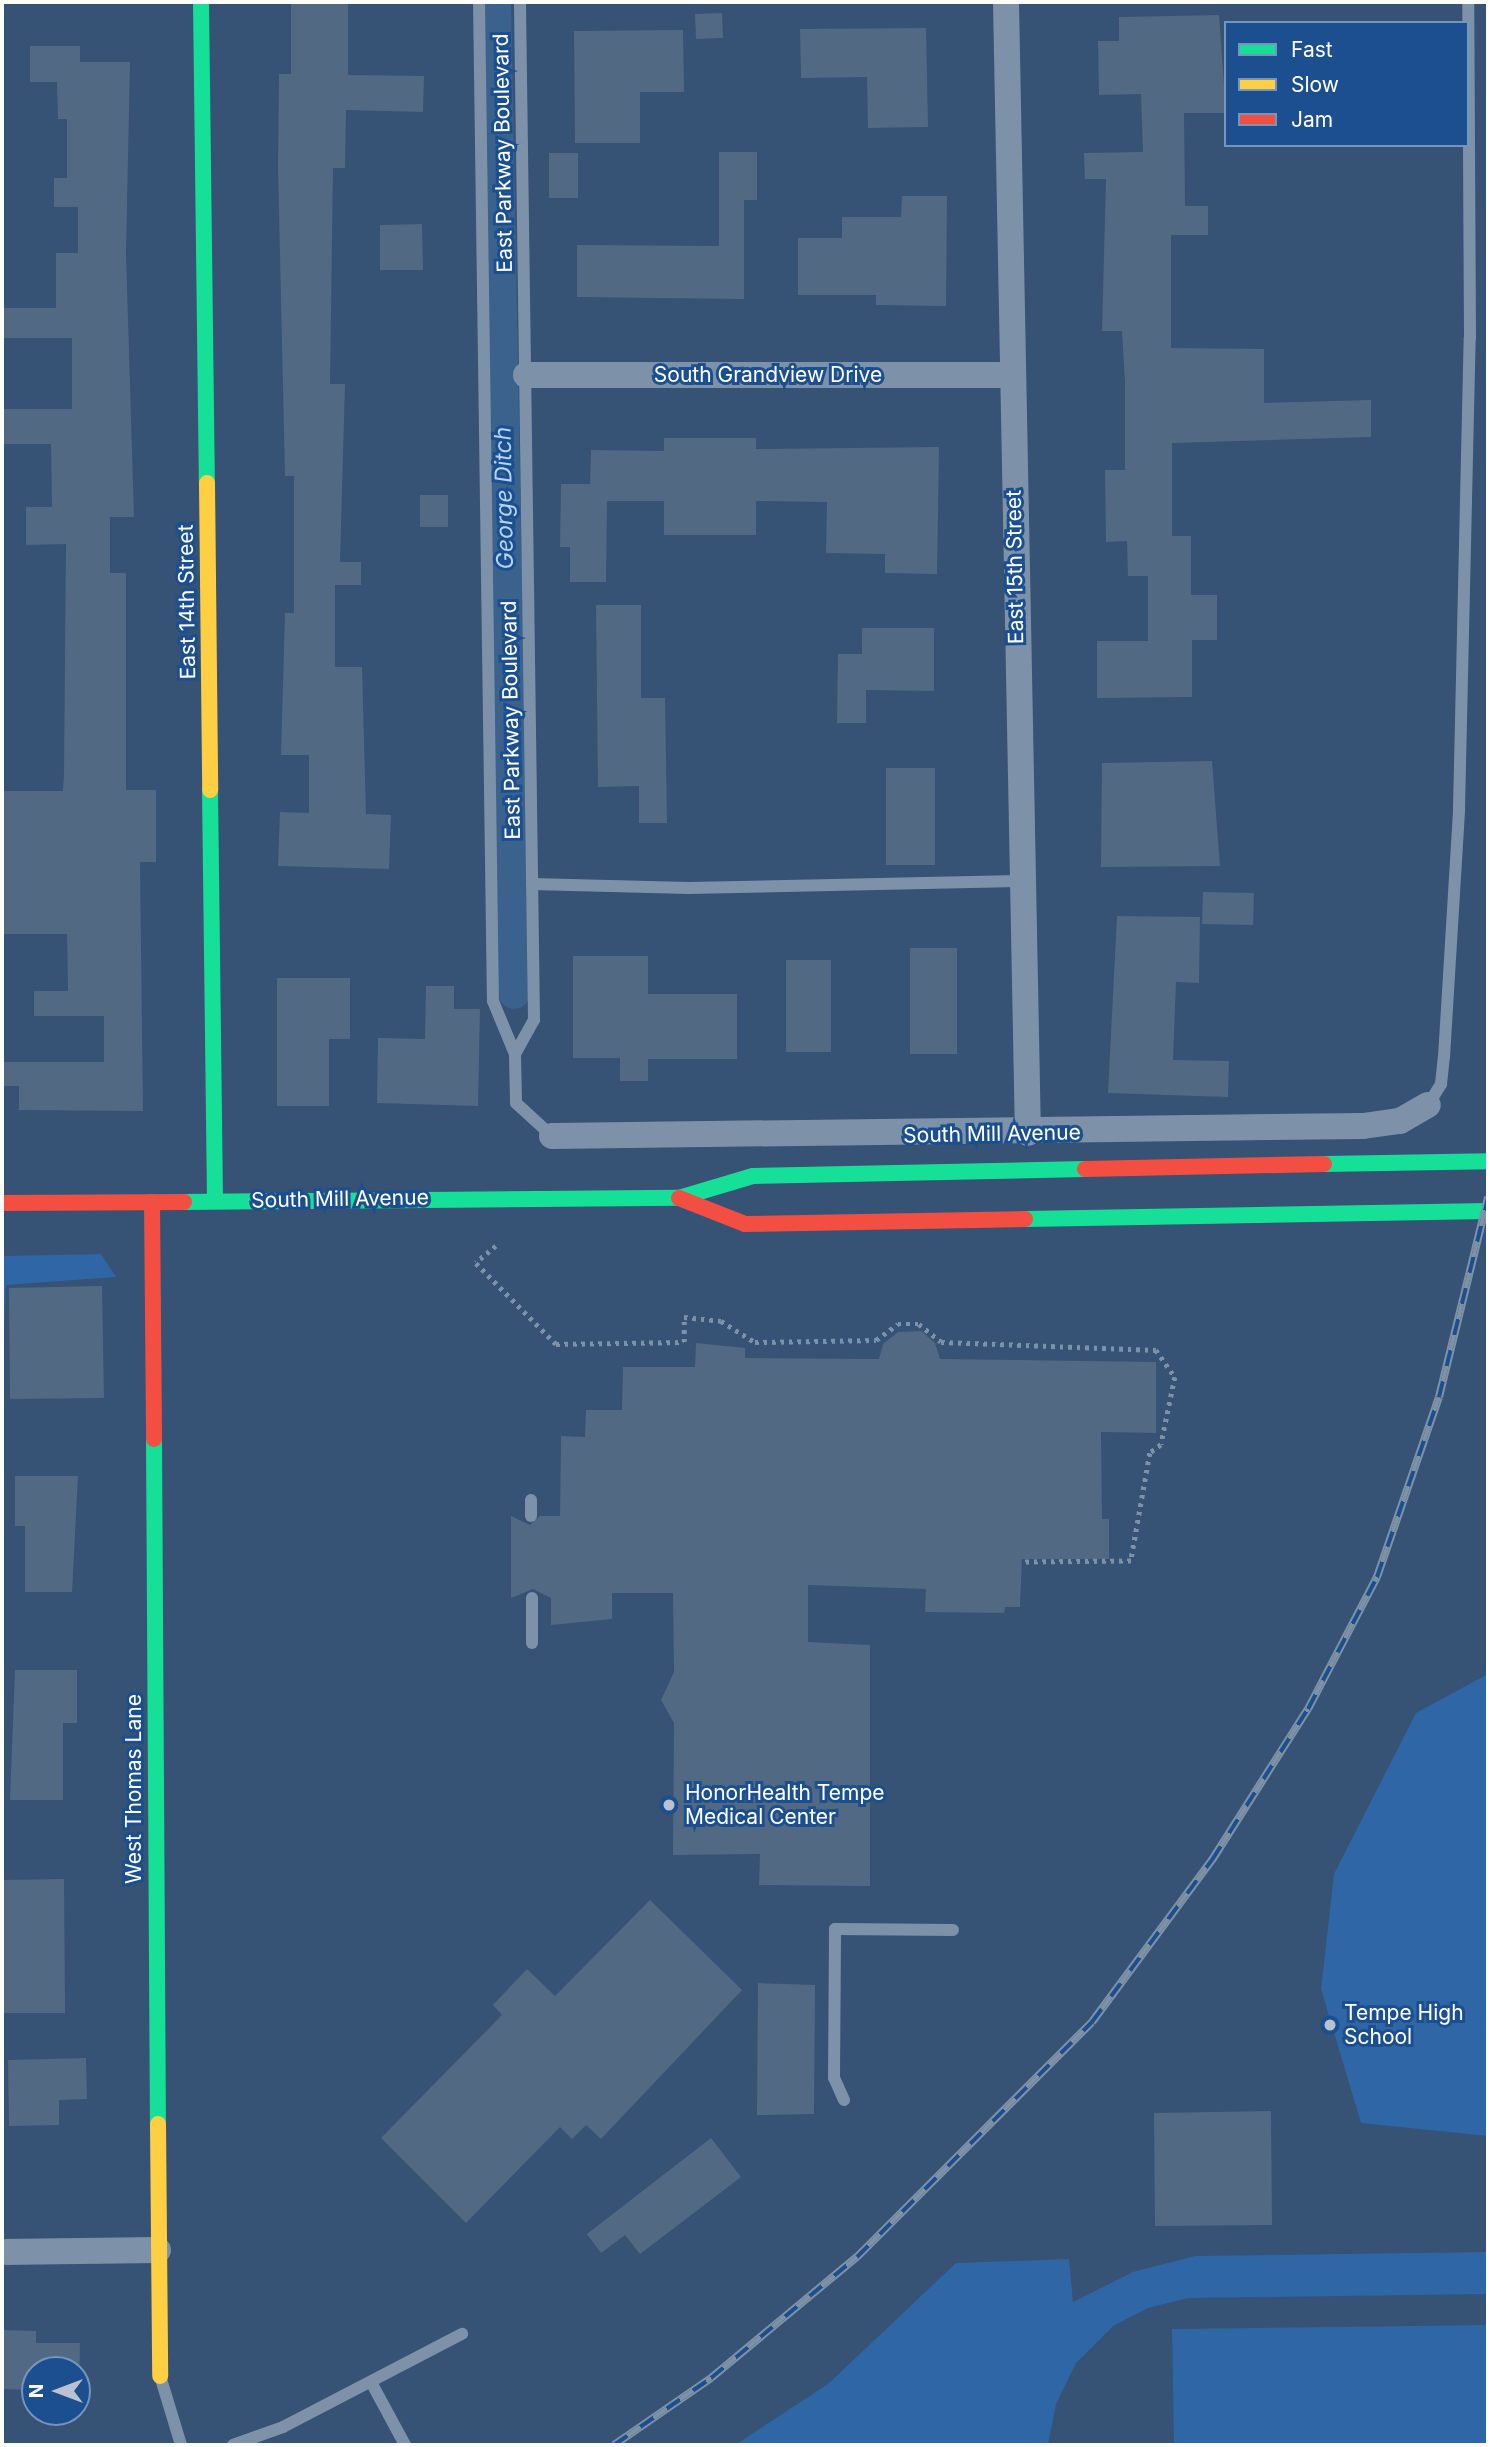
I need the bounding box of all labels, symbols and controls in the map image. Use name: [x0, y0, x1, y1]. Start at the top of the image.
legend: [1224, 21, 1469, 147]
street label: East Parkway Boulevard: [488, 33, 518, 273]
text: Fast: [1291, 37, 1333, 62]
text: Slow: [1291, 72, 1339, 97]
text: Jam: [1291, 107, 1333, 132]
street label: South Grandview Drive: [654, 362, 882, 388]
water label: George Ditch: [489, 427, 519, 569]
street label: East 15th Street: [1001, 490, 1029, 644]
street label: East 14th Street: [173, 524, 201, 680]
street label: East Parkway Boulevard: [496, 600, 526, 840]
street label: South Mill Avenue: [903, 1120, 1081, 1148]
street label: South Mill Avenue: [251, 1185, 429, 1213]
street label: West Thomas Lane: [121, 1694, 147, 1884]
place label: HonorHealth Tempe Medical Center: [685, 1780, 885, 1830]
marker: HonorHealth Tempe Medical Center: [659, 1795, 679, 1815]
place label: Tempe High School: [1344, 2000, 1464, 2050]
marker: Tempe High School: [1322, 2017, 1338, 2033]
north arrow: [21, 2356, 91, 2426]
text: N: [25, 2384, 48, 2398]

